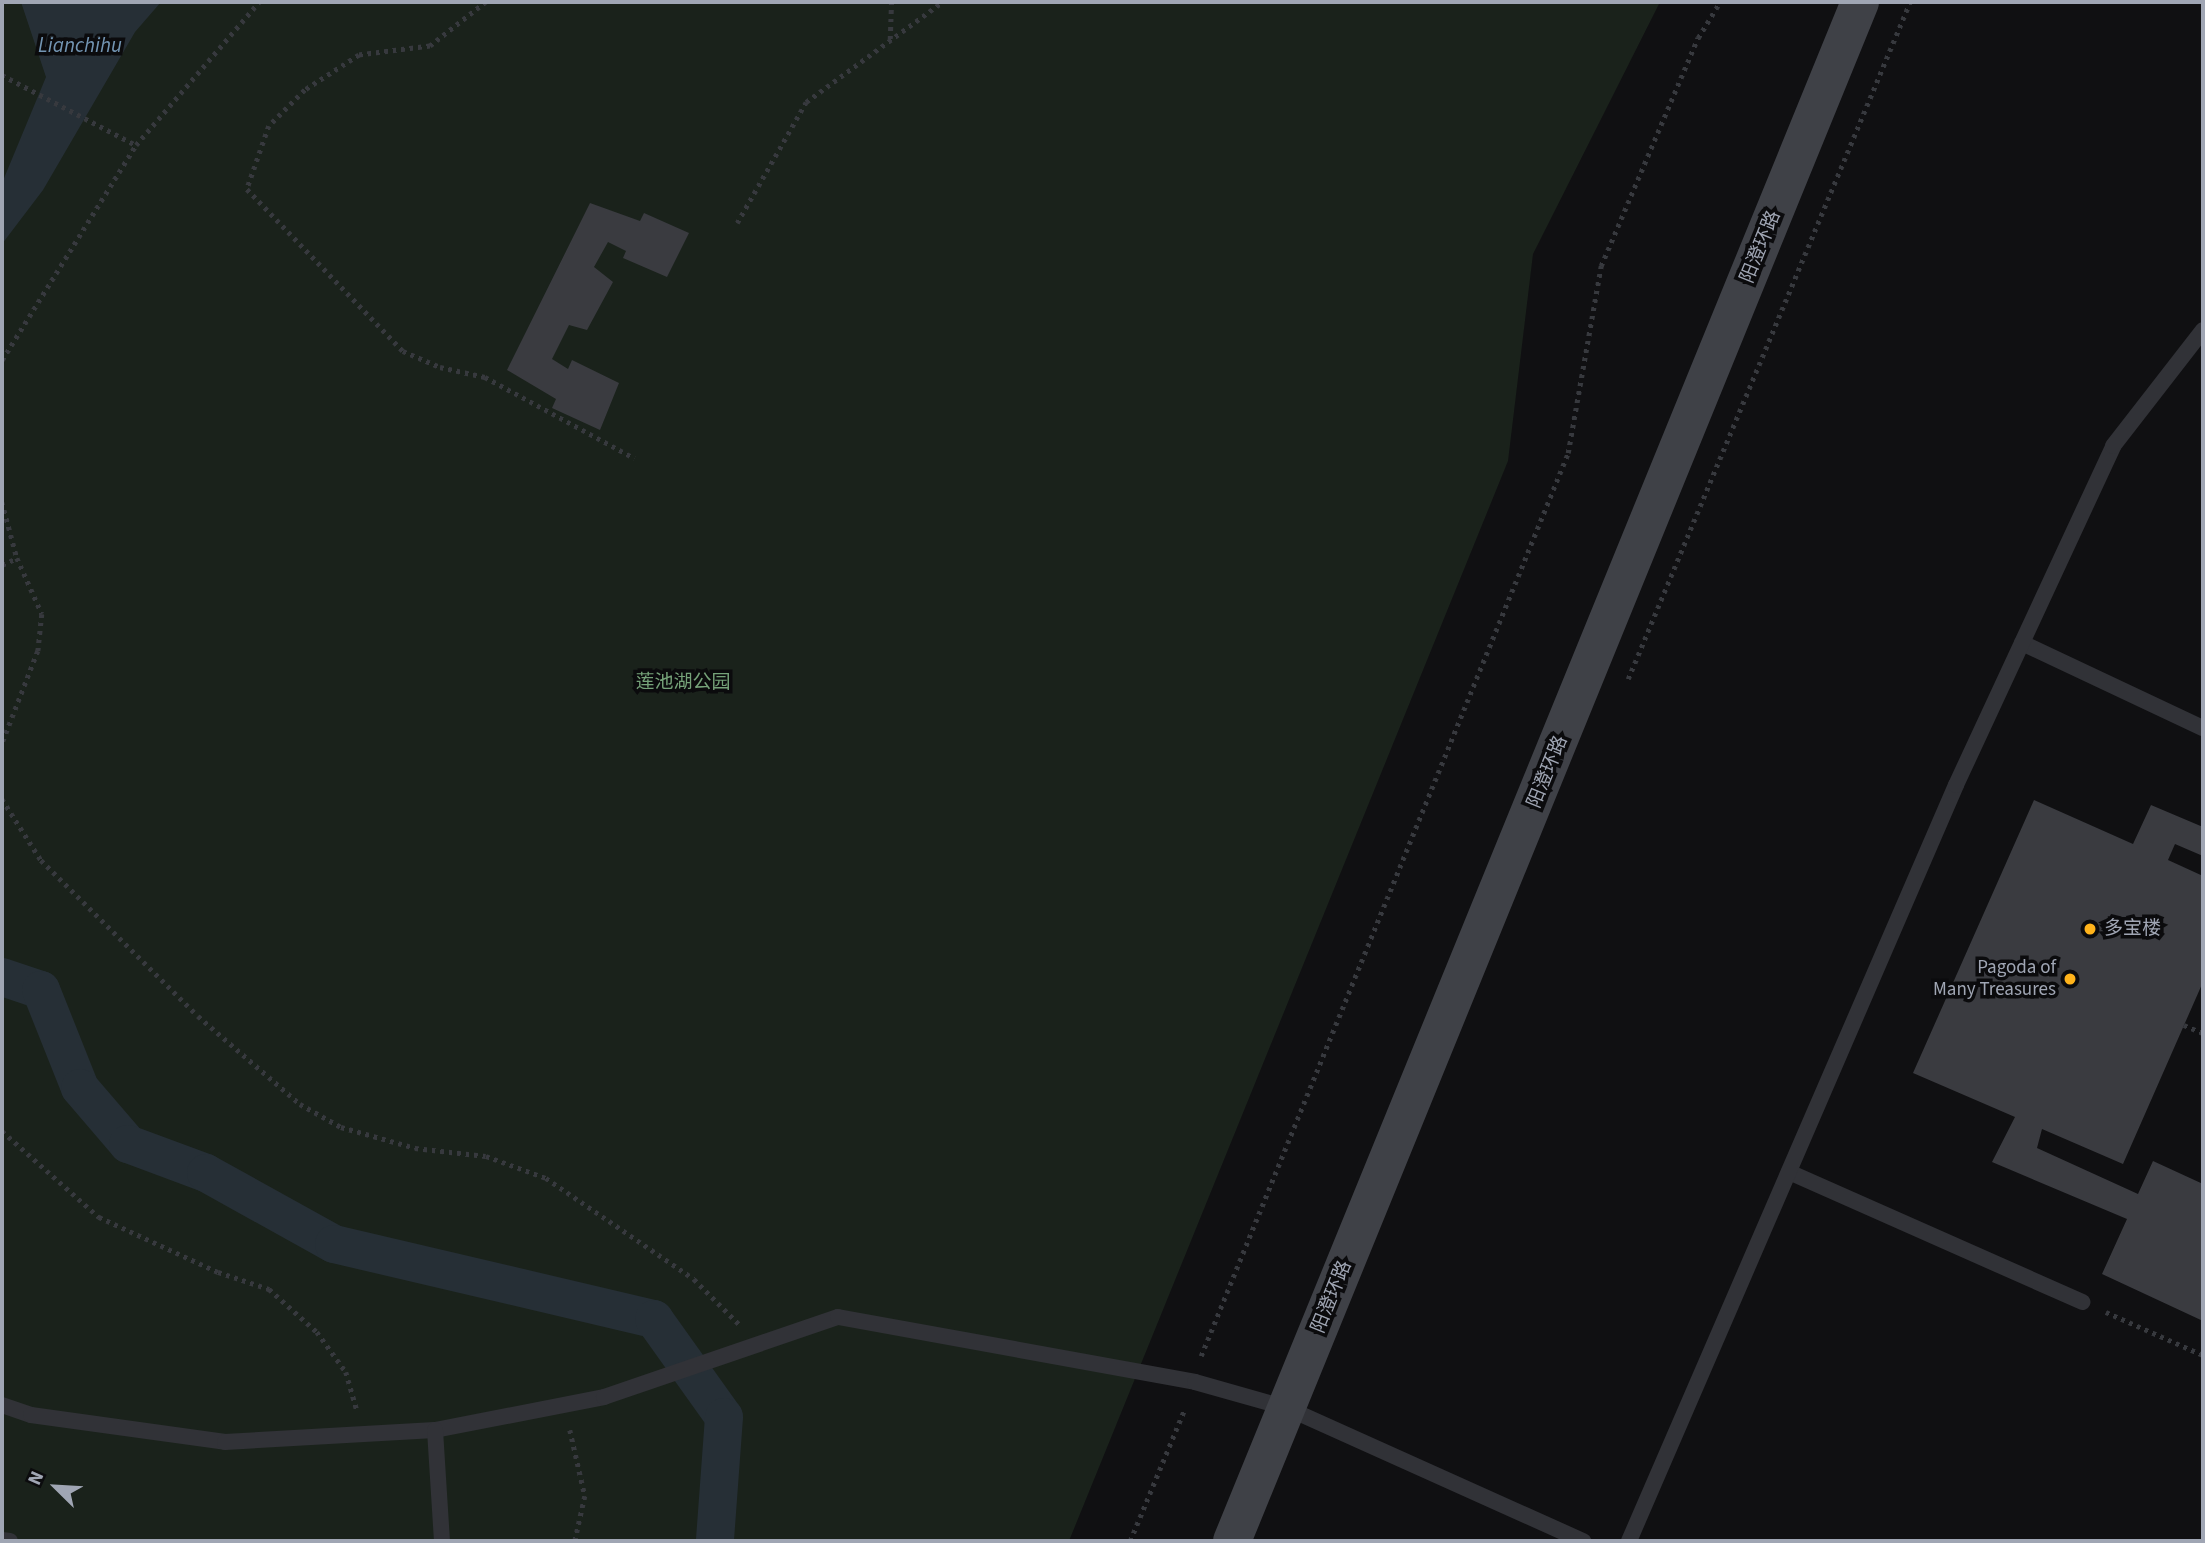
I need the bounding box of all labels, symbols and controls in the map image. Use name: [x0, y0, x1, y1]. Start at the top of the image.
water label: Lianchihu: [38, 32, 122, 58]
street label: 阳澄环路: [1736, 207, 1786, 287]
park label: 莲池湖公园: [636, 672, 730, 694]
street label: 阳澄环路: [1523, 732, 1573, 812]
place label: 多宝楼: [2104, 918, 2161, 940]
marker: 多宝楼: [2082, 921, 2098, 937]
place label: Pagoda of Many Treasures: [1933, 957, 2056, 1001]
marker: Pagoda of Many Treasures: [2062, 971, 2078, 987]
street label: 阳澄环路: [1307, 1257, 1357, 1337]
north arrow: [21, 1452, 91, 1522]
text: N: [21, 1467, 51, 1490]

